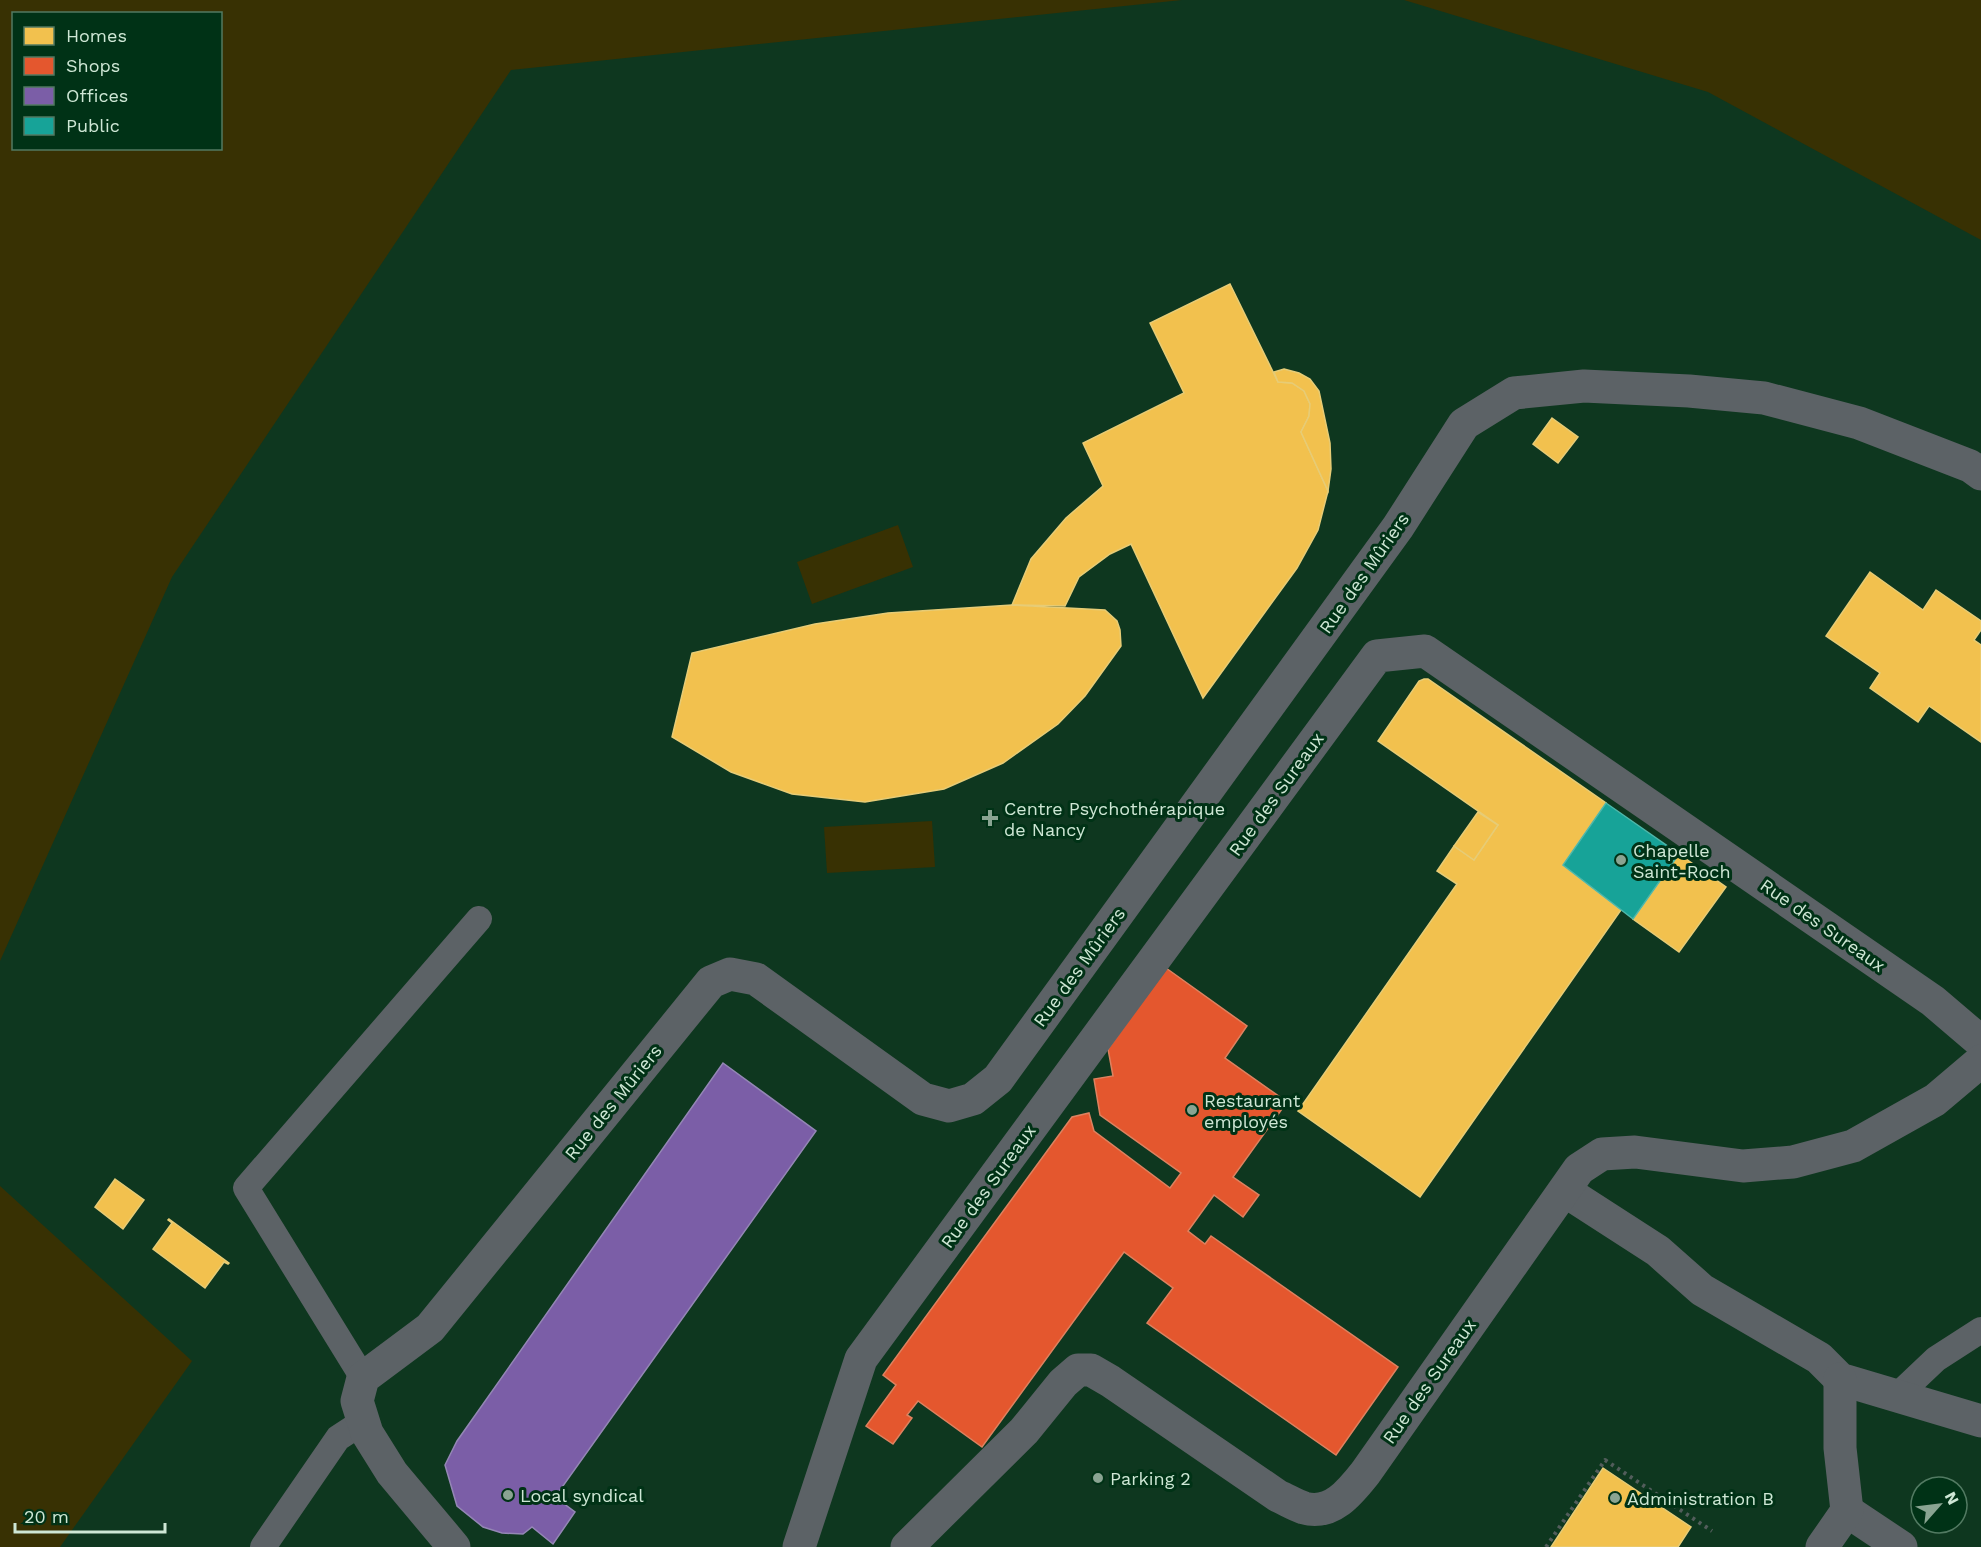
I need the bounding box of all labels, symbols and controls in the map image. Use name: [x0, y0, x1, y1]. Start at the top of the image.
legend: [12, 12, 222, 150]
text: Homes: [66, 25, 127, 46]
text: Shops: [66, 55, 120, 76]
text: Offices: [66, 85, 128, 106]
text: Public: [66, 115, 120, 136]
street label: Rue des Mûriers: [1315, 509, 1413, 637]
street label: Rue des Sureaux: [1224, 728, 1328, 860]
place label: Centre Psychothérapique de Nancy: [1004, 798, 1225, 840]
marker: Centre Psychothérapique de Nancy: [981, 809, 999, 827]
place label: Chapelle Saint-Roch: [1633, 840, 1731, 882]
marker: Chapelle Saint-Roch: [1614, 853, 1628, 867]
street label: Rue des Sureaux: [1757, 874, 1889, 976]
street label: Rue des Mûriers: [1029, 903, 1129, 1031]
street label: Rue des Mûriers: [560, 1040, 666, 1164]
place label: Restaurant employés: [1204, 1090, 1301, 1132]
marker: Restaurant employés: [1185, 1103, 1199, 1117]
street label: Rue des Sureaux: [936, 1120, 1040, 1252]
street label: Rue des Sureaux: [1378, 1315, 1480, 1447]
place label: Parking 2: [1110, 1468, 1191, 1489]
marker: Parking 2: [1091, 1471, 1105, 1485]
north arrow: [1909, 1475, 1969, 1535]
place label: Local syndical: [520, 1485, 644, 1506]
marker: Local syndical: [501, 1488, 515, 1502]
place label: Administration B: [1627, 1488, 1774, 1509]
text: N: [1941, 1488, 1963, 1508]
marker: Administration B: [1608, 1491, 1622, 1505]
scale bar: [15, 1496, 165, 1534]
text: 20 m: [24, 1506, 69, 1527]

